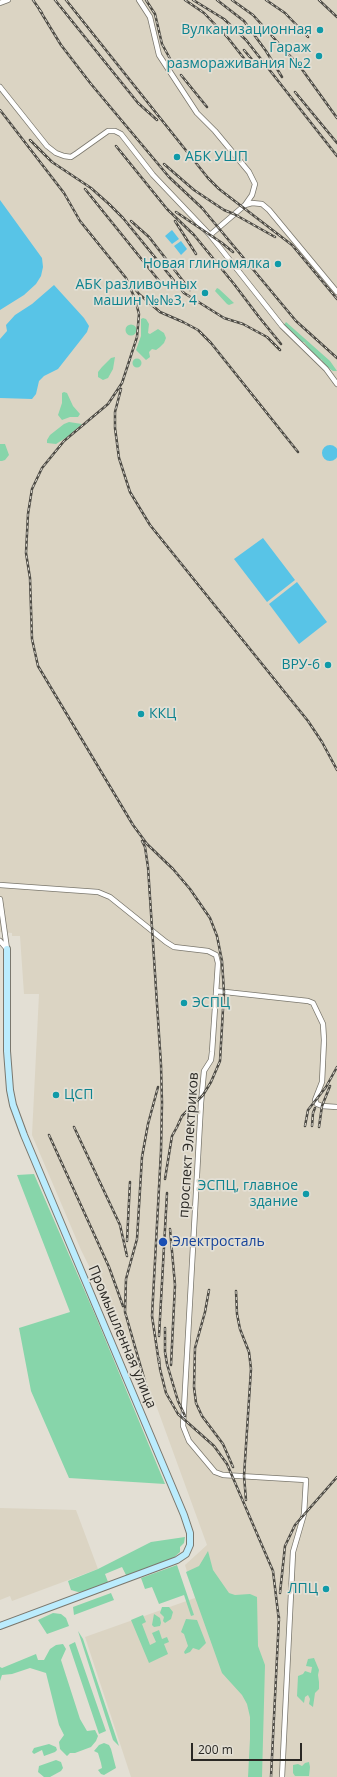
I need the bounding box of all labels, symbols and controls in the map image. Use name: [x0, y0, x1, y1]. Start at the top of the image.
place label: Вулканизационная: [181, 22, 312, 38]
marker: Вулканизационная: [315, 25, 325, 35]
place label: Гараж размораживания №2: [166, 40, 311, 72]
marker: Гараж размораживания №2: [314, 51, 324, 61]
place label: АБК УШП: [185, 149, 248, 165]
marker: АБК УШП: [172, 152, 182, 162]
place label: Новая глиномялка: [143, 256, 270, 272]
marker: Новая глиномялка: [273, 259, 283, 269]
place label: АБК разливочных машин №№3, 4: [75, 277, 197, 310]
marker: АБК разливочных машин №№3, 4: [200, 288, 210, 298]
place label: ВРУ-6: [281, 657, 320, 673]
marker: ВРУ-6: [323, 660, 333, 670]
place label: ККЦ: [149, 706, 176, 722]
marker: ККЦ: [136, 709, 146, 719]
place label: ЭСПЦ: [192, 995, 230, 1011]
marker: ЭСПЦ: [179, 998, 189, 1008]
street label: проспект Электриков: [176, 1072, 202, 1218]
place label: ЦСП: [64, 1087, 93, 1103]
marker: ЦСП: [51, 1090, 61, 1100]
place label: ЭСПЦ, главное здание: [198, 1178, 298, 1210]
marker: ЭСПЦ, главное здание: [301, 1189, 311, 1199]
place label: Электросталь: [172, 1234, 265, 1250]
marker: Электросталь: [157, 1236, 169, 1248]
street label: Промышленная улица: [84, 1263, 160, 1411]
place label: ЛПЦ: [288, 1581, 318, 1597]
marker: ЛПЦ: [321, 1584, 331, 1594]
scale bar: [193, 1735, 304, 1761]
text: 200 m: [198, 1741, 233, 1758]

